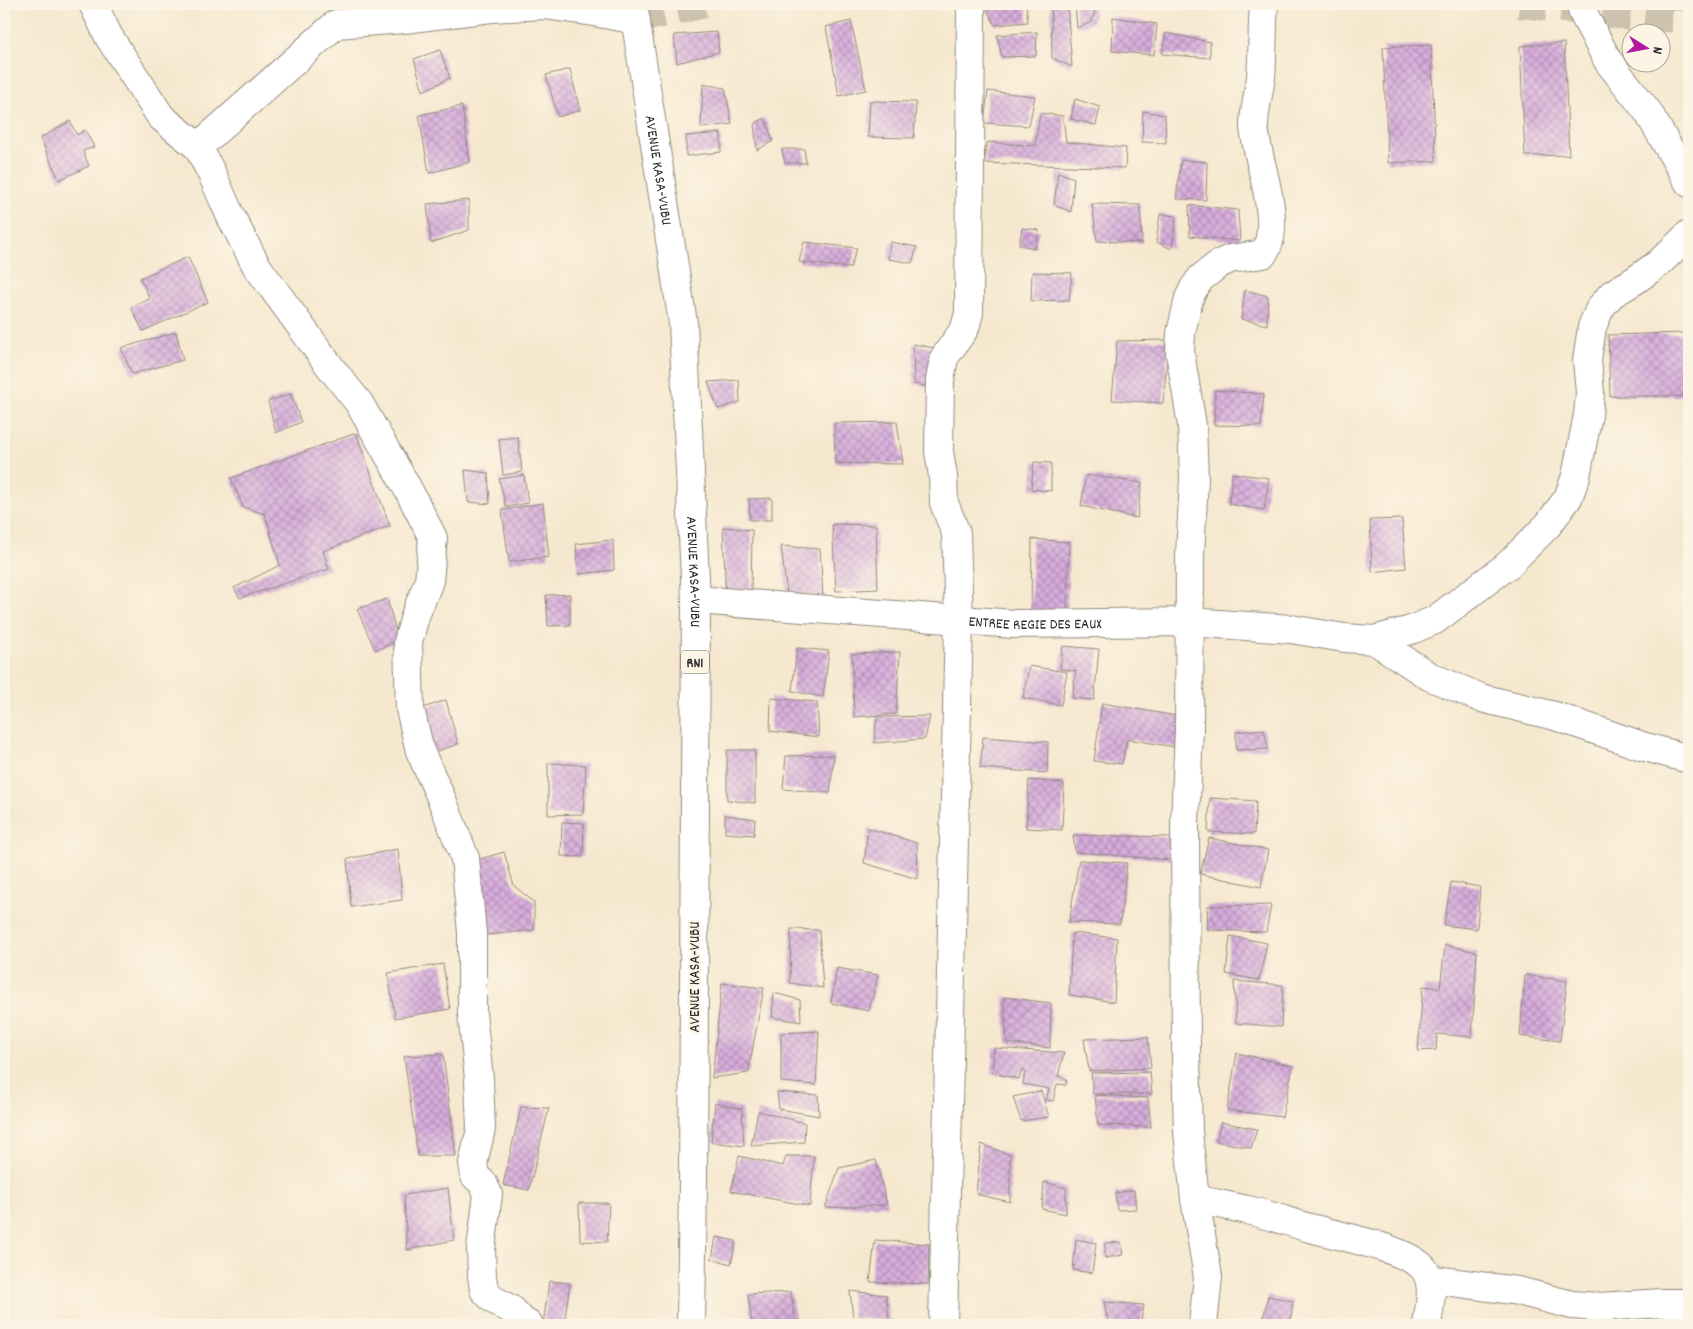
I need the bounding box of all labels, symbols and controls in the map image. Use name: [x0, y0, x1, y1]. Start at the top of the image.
north arrow: [1620, 22, 1670, 72]
text: N: [1646, 45, 1667, 55]
street label: AVENUE KASA-VUBU: [638, 114, 677, 227]
street label: AVENUE KASA-VUBU: [679, 516, 705, 627]
street label: ENTREE REGIE DES EAUX: [968, 612, 1102, 637]
road number: RN1: [681, 650, 709, 674]
street label: AVENUE KASA-VUBU: [685, 922, 707, 1032]

